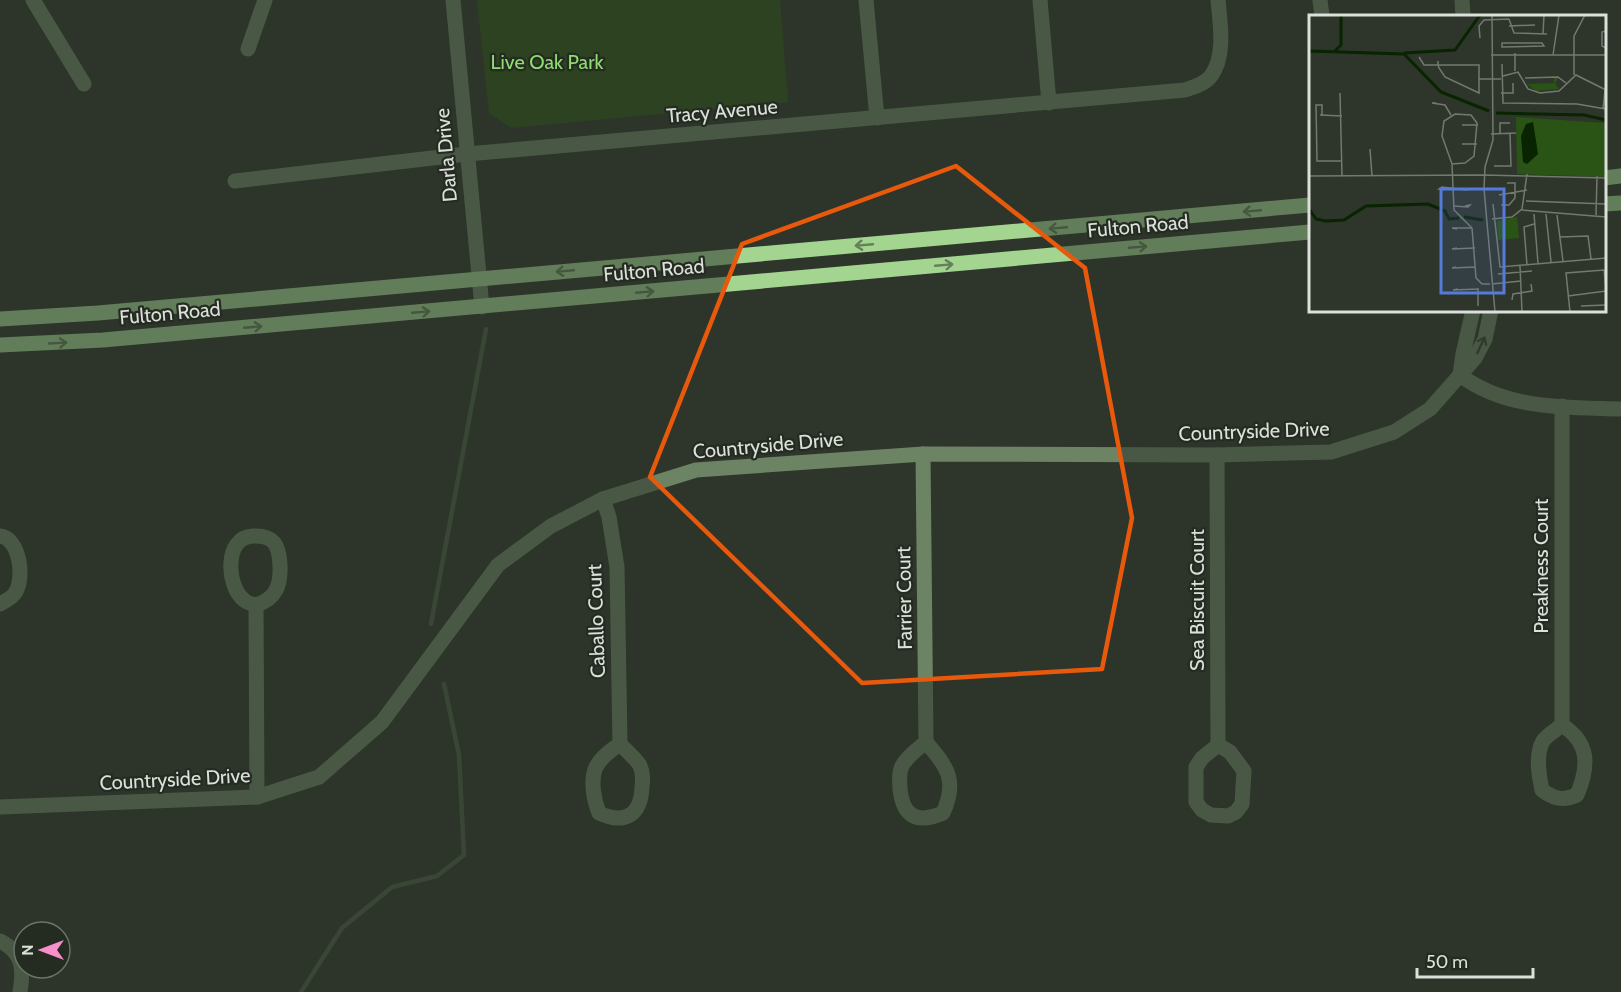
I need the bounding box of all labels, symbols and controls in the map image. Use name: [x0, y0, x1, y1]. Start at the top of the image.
inset map: [1309, 15, 1606, 312]
park label: Live Oak Park: [491, 50, 604, 74]
street label: Tracy Avenue: [665, 94, 779, 128]
street label: Darla Drive: [430, 107, 462, 203]
one-way arrow: [1243, 206, 1263, 217]
street label: Fulton Road: [1086, 210, 1190, 242]
one-way arrow: [1049, 223, 1068, 234]
one-way arrow: [854, 240, 874, 251]
one-way arrow: [1127, 241, 1147, 252]
street label: Fulton Road: [602, 254, 706, 286]
one-way arrow: [933, 259, 953, 270]
one-way arrow: [555, 266, 575, 277]
one-way arrow: [634, 286, 654, 297]
street label: Fulton Road: [118, 297, 222, 329]
one-way arrow: [411, 306, 431, 317]
one-way arrow: [242, 321, 262, 332]
one-way arrow: [48, 337, 68, 348]
one-way arrow: [1476, 337, 1488, 355]
street label: Countryside Drive: [1178, 416, 1330, 446]
street label: Countryside Drive: [692, 426, 844, 464]
street label: Preakness Court: [1529, 498, 1553, 634]
street label: Sea Biscuit Court: [1185, 529, 1209, 671]
street label: Farrier Court: [891, 546, 917, 650]
street label: Caballo Court: [582, 563, 610, 678]
street label: Countryside Drive: [99, 763, 251, 795]
north arrow: [12, 920, 72, 980]
scale bar: [1417, 941, 1532, 979]
text: N: [18, 944, 37, 956]
text: 50 m: [1426, 951, 1468, 973]

